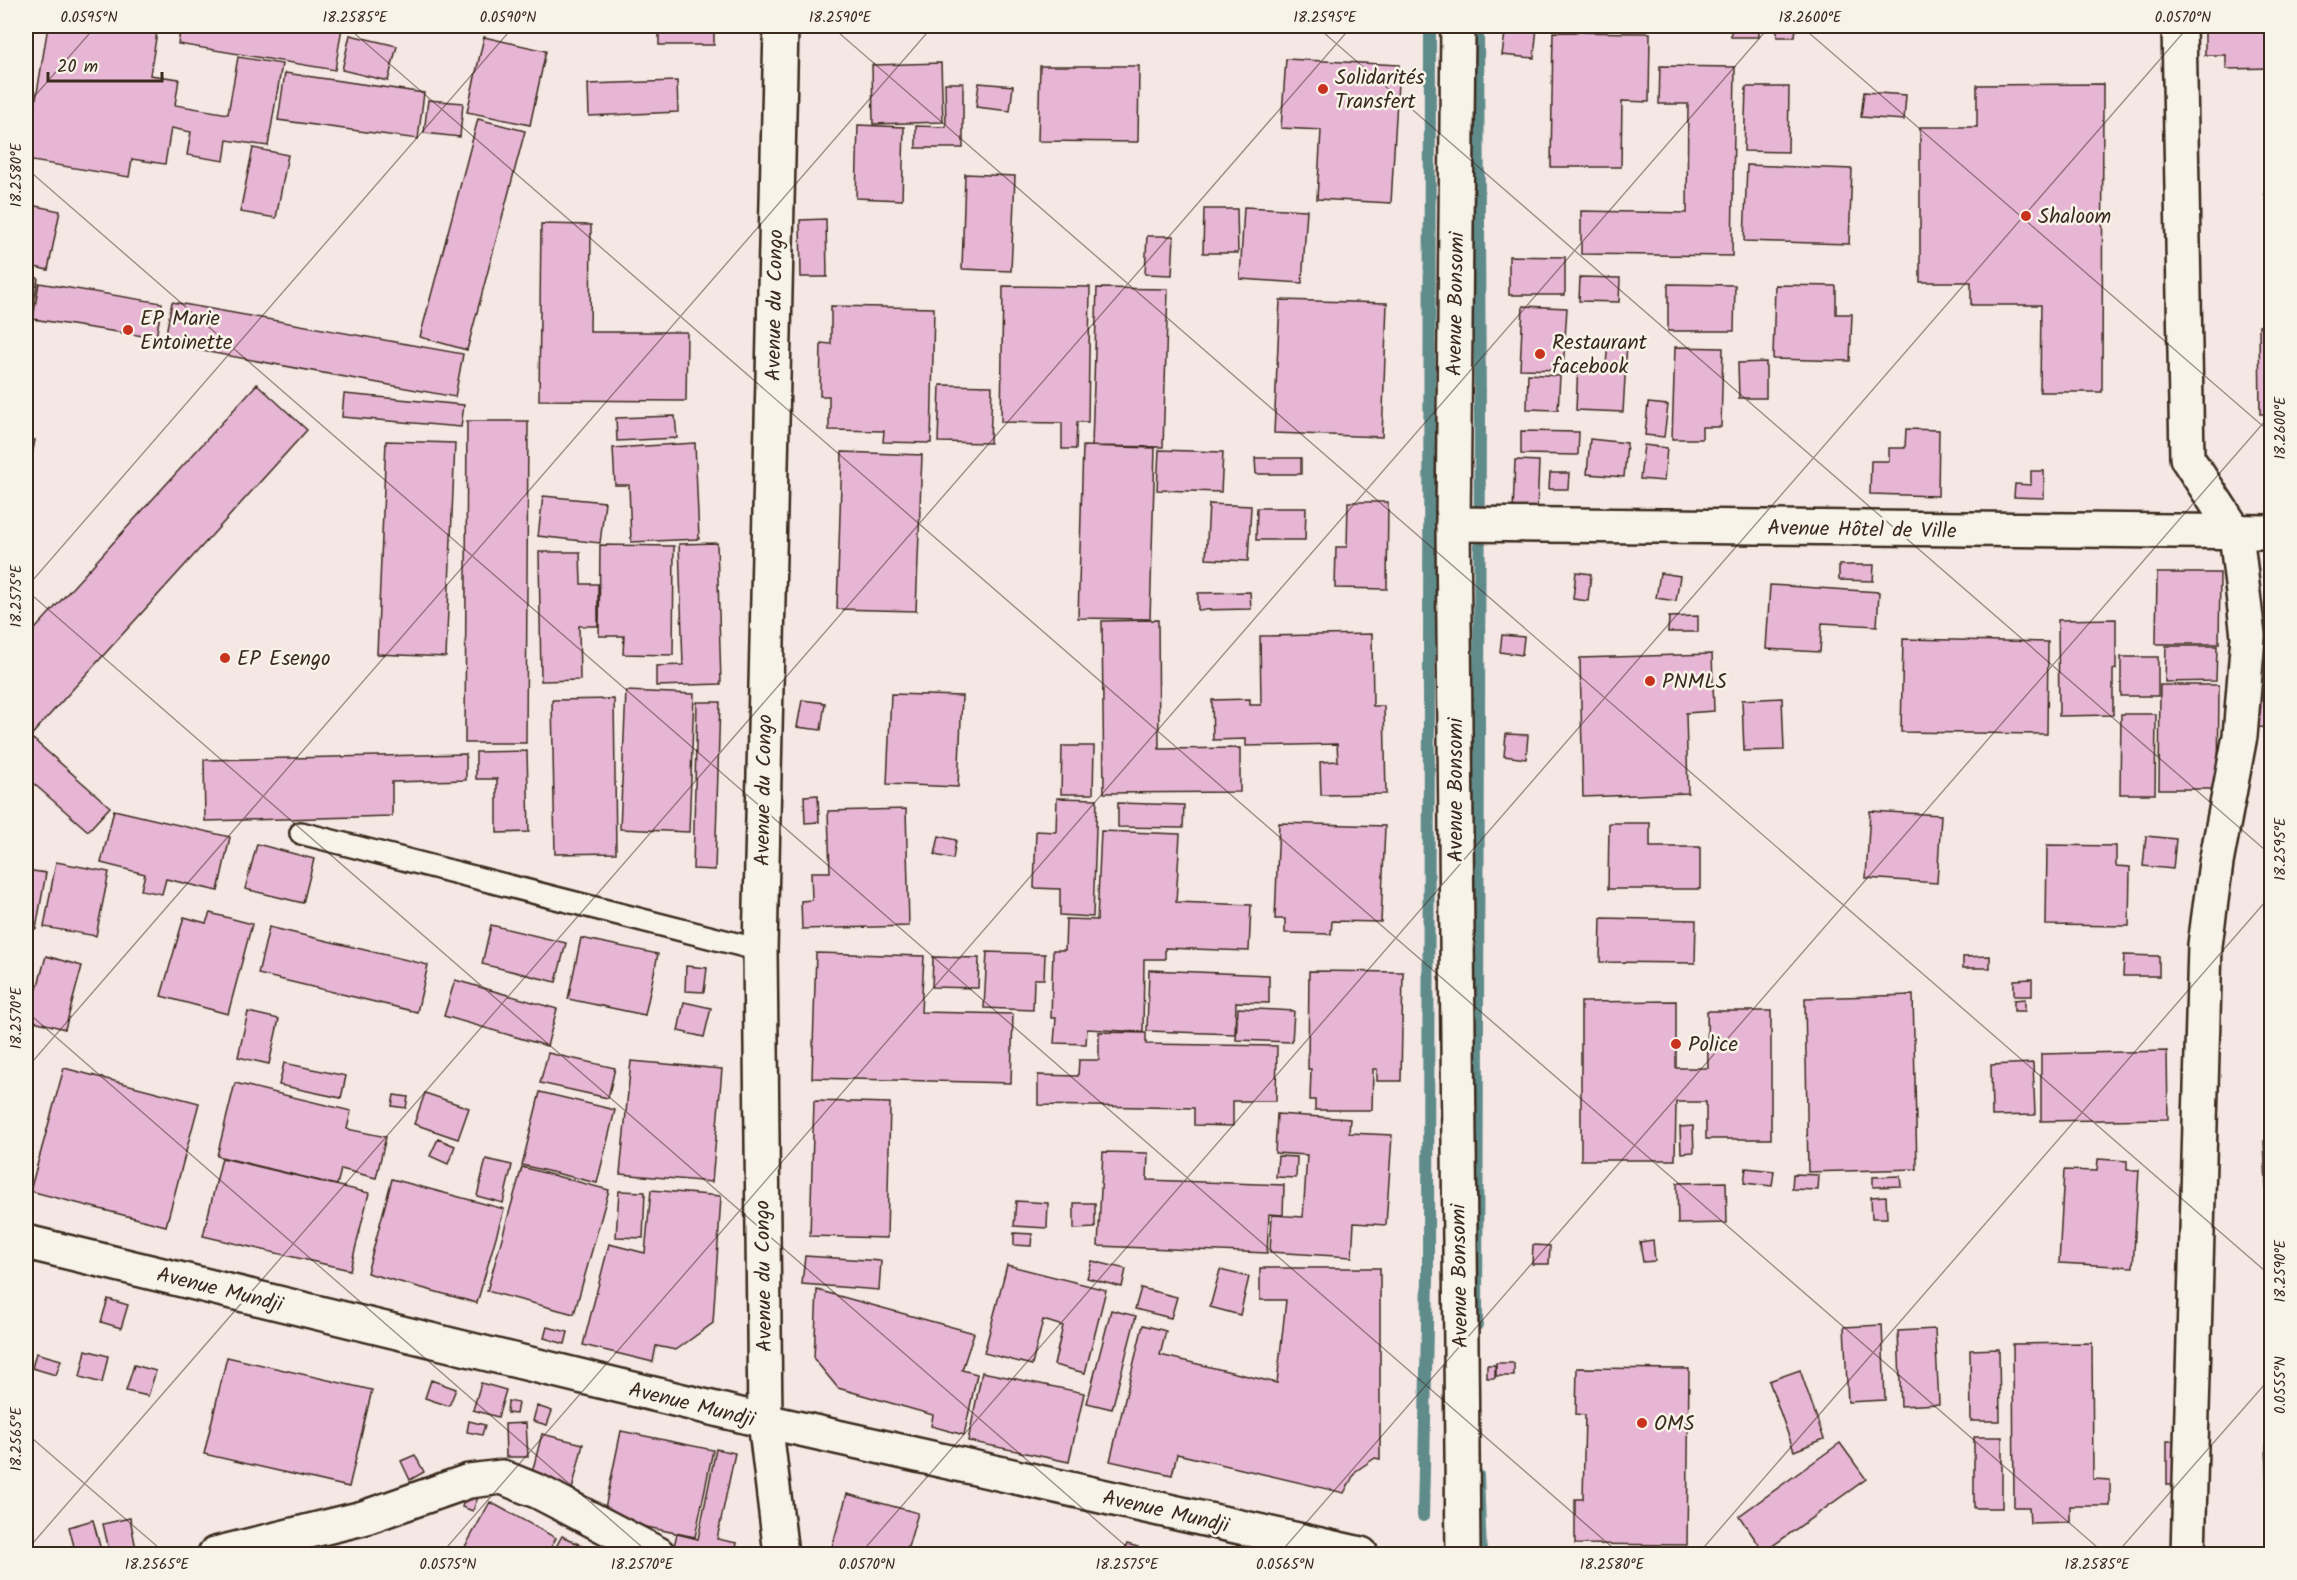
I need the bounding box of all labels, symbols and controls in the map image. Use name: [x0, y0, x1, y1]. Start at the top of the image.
text: 0.0595°N: [60, 6, 118, 30]
text: 18.2585°E: [322, 6, 389, 30]
text: 0.0590°N: [480, 6, 536, 30]
text: 18.2590°E: [809, 6, 873, 30]
text: 18.2595°E: [1293, 6, 1358, 30]
text: 18.2600°E: [1778, 6, 1843, 30]
text: 0.0570°N: [2155, 6, 2211, 30]
scale bar: [48, 45, 162, 83]
text: 20 m: [57, 53, 98, 82]
place label: Solidarités Transfert: [1335, 62, 1424, 119]
marker: Solidarités Transfert: [1316, 82, 1330, 96]
text: 18.2580°E: [5, 142, 29, 207]
place label: Shaloom: [2038, 201, 2111, 234]
marker: Shaloom: [2019, 209, 2033, 223]
street label: Avenue du Congo: [758, 229, 793, 381]
street label: Avenue Bonsomi: [1439, 231, 1474, 377]
place label: EP Marie Entoinette: [140, 303, 233, 360]
marker: EP Marie Entoinette: [121, 323, 135, 337]
place label: Restaurant facebook: [1552, 327, 1648, 384]
marker: Restaurant facebook: [1533, 347, 1547, 361]
text: 18.2600°E: [2269, 395, 2293, 460]
street label: Avenue Hôtel de Ville: [1767, 512, 1957, 549]
text: 18.2575°E: [5, 563, 29, 627]
place label: EP Esengo: [237, 643, 330, 676]
marker: EP Esengo: [218, 651, 232, 665]
place label: PNMLS: [1662, 666, 1727, 699]
marker: PNMLS: [1643, 674, 1657, 688]
street label: Avenue du Congo: [747, 714, 782, 866]
street label: Avenue Bonsomi: [1440, 717, 1473, 862]
text: 18.2595°E: [2269, 816, 2293, 881]
text: 18.2570°E: [5, 986, 29, 1049]
place label: Police: [1688, 1029, 1738, 1062]
marker: Police: [1669, 1037, 1683, 1051]
street label: Avenue du Congo: [747, 1200, 782, 1352]
street label: Avenue Bonsomi: [1443, 1202, 1478, 1349]
text: 18.2590°E: [2269, 1238, 2293, 1302]
street label: Avenue Mundji: [153, 1259, 287, 1322]
text: 0.0555°N: [2269, 1356, 2293, 1414]
street label: Avenue Mundji: [625, 1374, 759, 1437]
text: 18.2565°E: [5, 1406, 29, 1471]
place label: OMS: [1654, 1408, 1695, 1441]
marker: OMS: [1635, 1416, 1649, 1430]
street label: Avenue Mundji: [1099, 1482, 1233, 1543]
text: 18.2565°E: [125, 1553, 190, 1577]
text: 0.0575°N: [420, 1553, 476, 1577]
text: 18.2570°E: [611, 1553, 674, 1577]
text: 0.0570°N: [839, 1553, 895, 1577]
text: 18.2575°E: [1096, 1553, 1160, 1577]
text: 0.0565°N: [1256, 1553, 1314, 1577]
text: 18.2580°E: [1580, 1553, 1645, 1577]
text: 18.2585°E: [2064, 1553, 2131, 1577]

